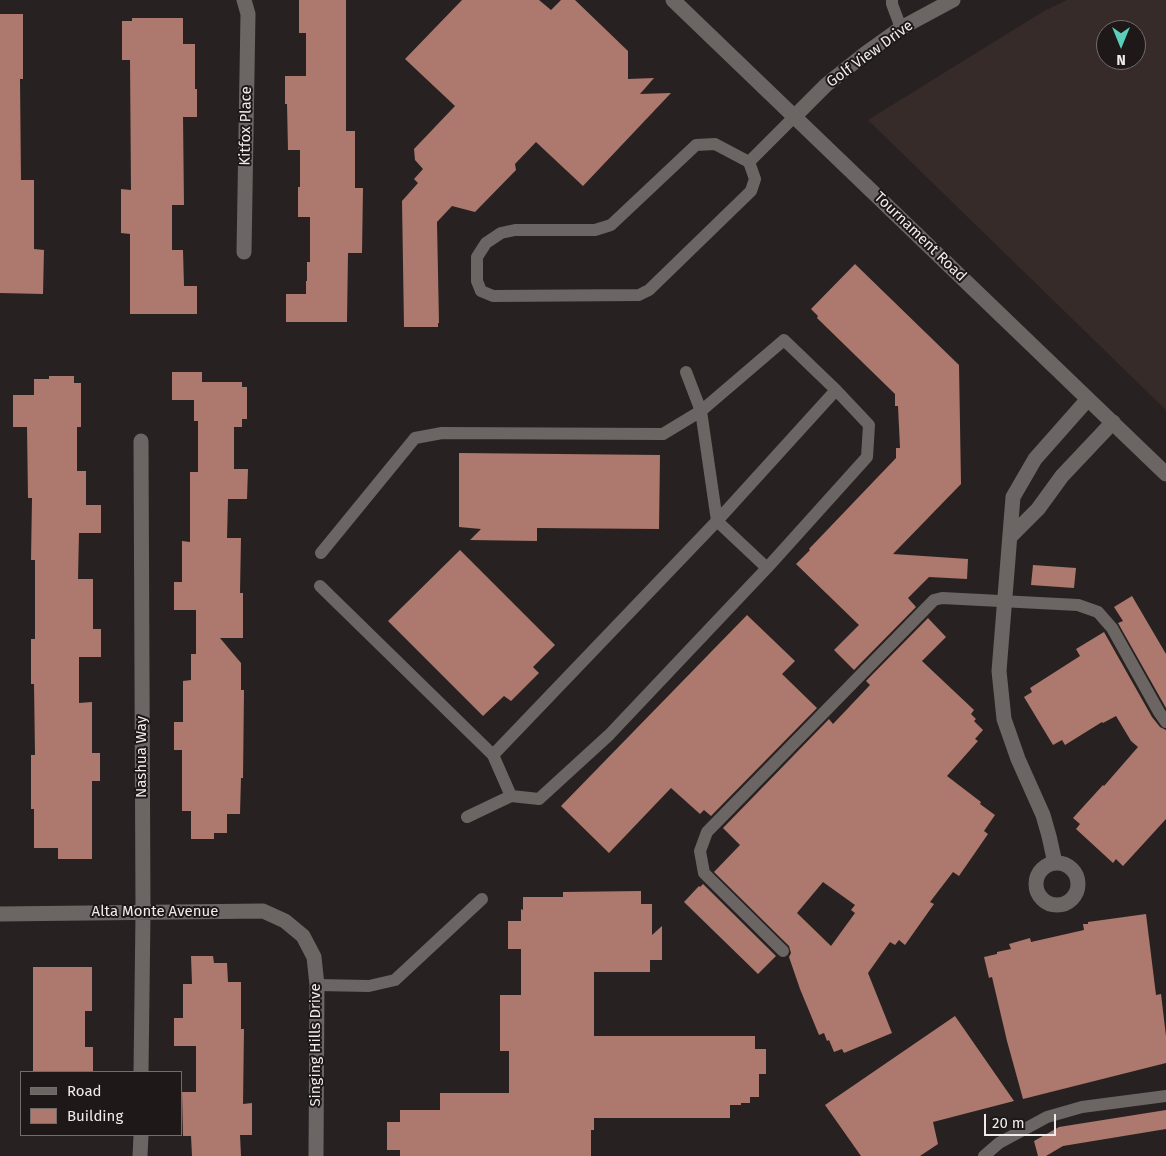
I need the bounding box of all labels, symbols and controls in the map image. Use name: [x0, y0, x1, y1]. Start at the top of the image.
street label: Golf View Drive: [823, 17, 917, 91]
north arrow: [1096, 20, 1146, 70]
text: N: [1116, 51, 1126, 68]
street label: Kitfox Place: [236, 86, 256, 166]
street label: Tournament Road: [870, 189, 970, 285]
street label: Nashua Way: [133, 716, 151, 798]
street label: Alta Monte Avenue: [92, 903, 218, 921]
street label: Singing Hills Drive: [307, 983, 325, 1107]
legend: [20, 1071, 182, 1136]
text: Road: [67, 1082, 102, 1100]
scale bar: [986, 1104, 1058, 1136]
text: Building: [67, 1107, 123, 1125]
text: 20 m: [992, 1114, 1025, 1132]

